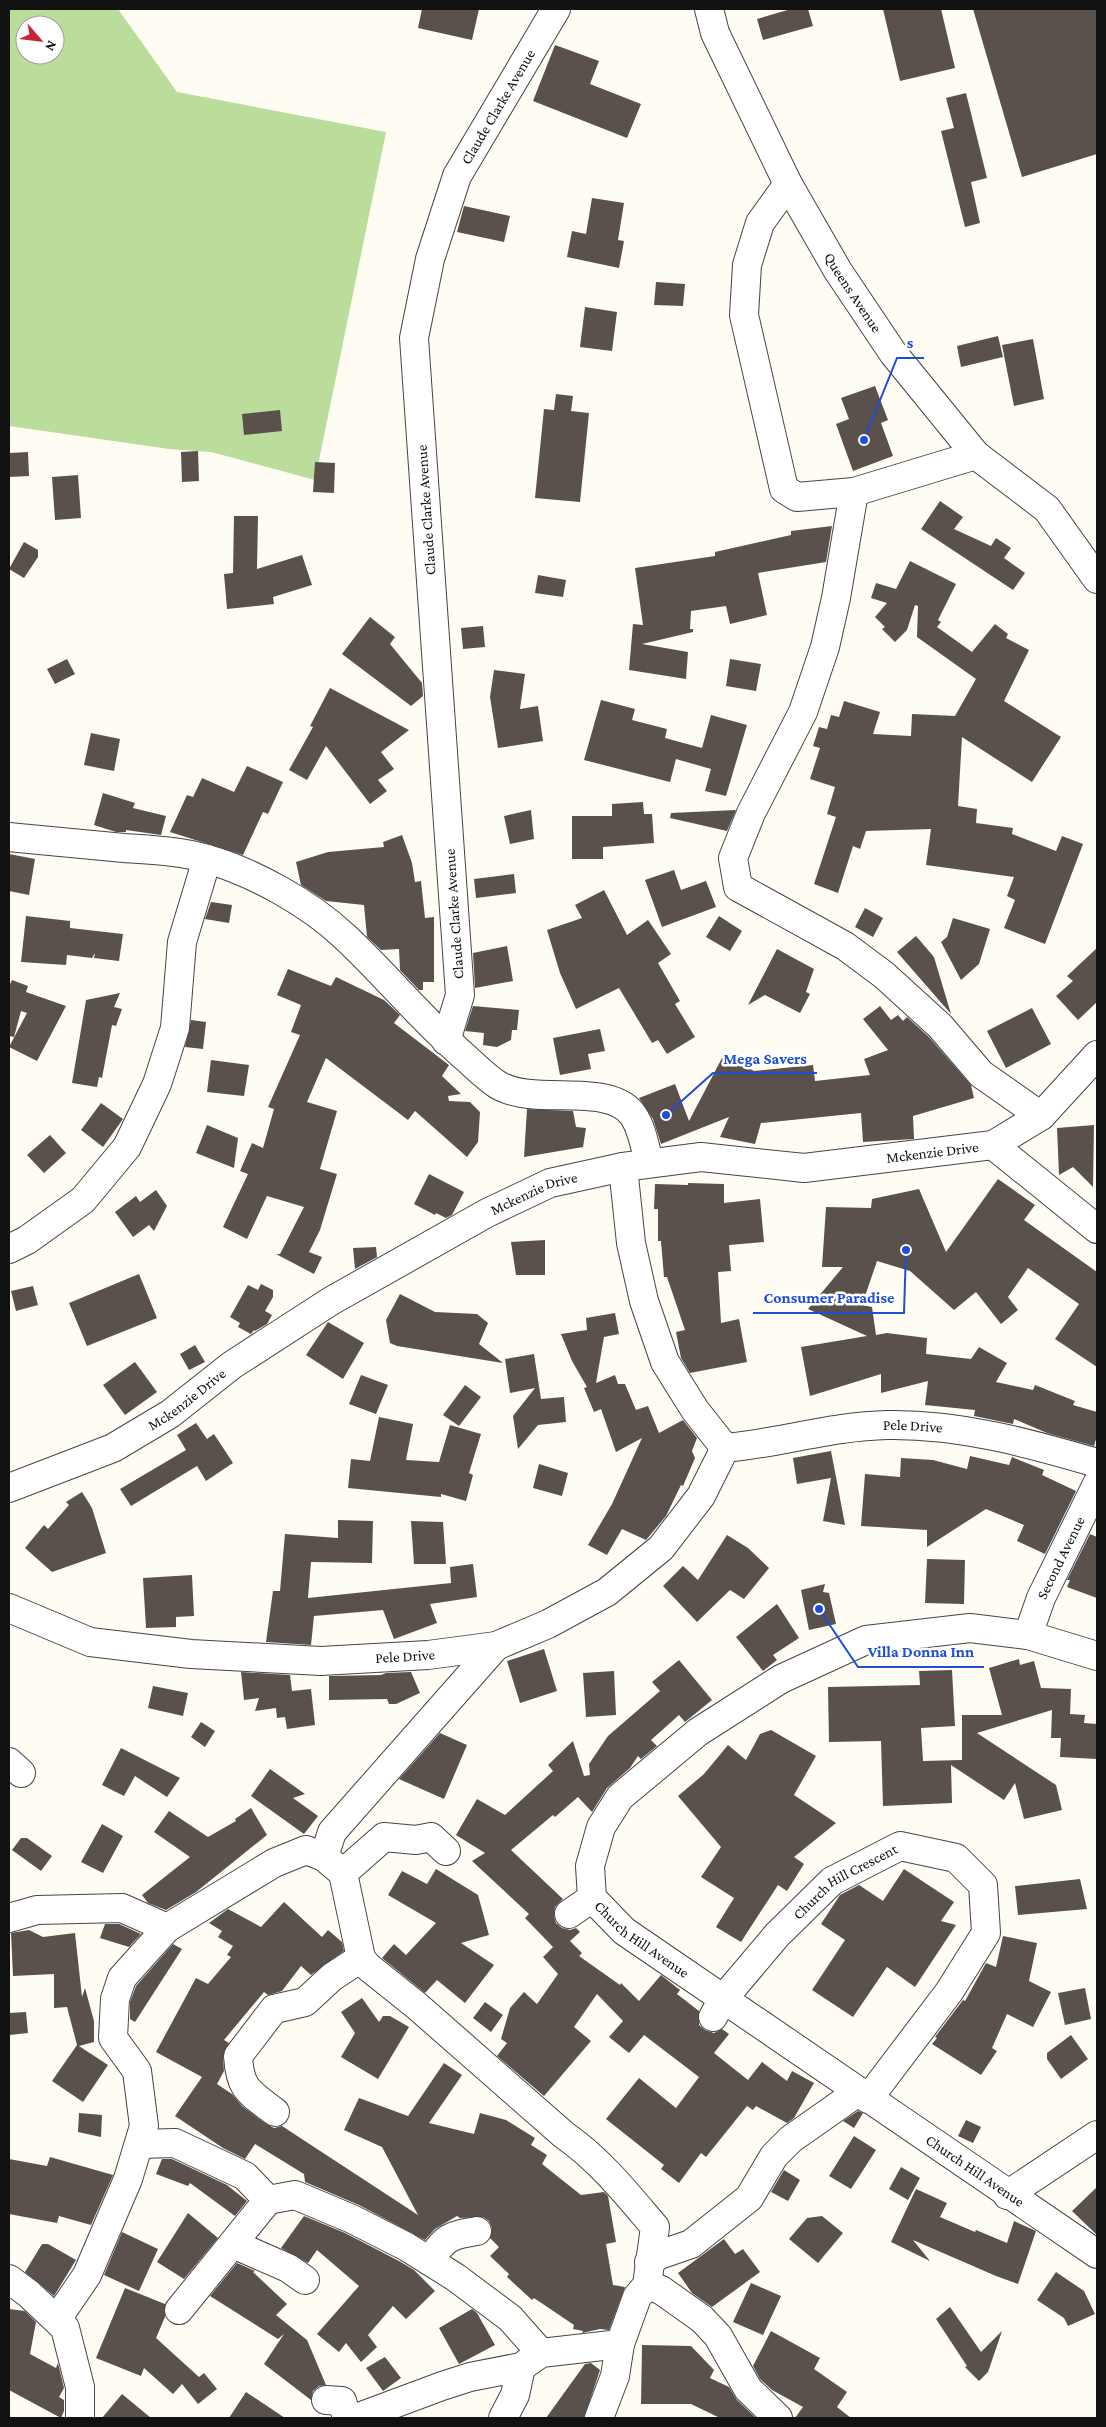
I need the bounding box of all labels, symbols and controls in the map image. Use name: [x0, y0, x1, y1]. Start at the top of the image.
north arrow: [15, 15, 65, 65]
text: N: [42, 38, 61, 54]
street label: Claude Clarke Avenue: [458, 46, 538, 167]
street label: Queens Avenue: [821, 250, 885, 336]
callout: s: [897, 327, 924, 358]
text: s: [907, 334, 914, 351]
street label: Claude Clarke Avenue: [413, 444, 439, 576]
street label: Claude Clarke Avenue: [441, 848, 467, 980]
callout: Mega Savers: [713, 1042, 817, 1073]
text: Mega Savers: [723, 1050, 807, 1067]
street label: Mckenzie Drive: [886, 1139, 980, 1166]
street label: Mckenzie Drive: [488, 1169, 579, 1218]
callout: Consumer Paradise: [753, 1282, 904, 1313]
text: Consumer Paradise: [764, 1289, 895, 1306]
street label: Mckenzie Drive: [145, 1365, 229, 1433]
street label: Pele Drive: [883, 1417, 944, 1436]
street label: Second Avenue: [1034, 1513, 1088, 1602]
callout: Villa Donna Inn: [858, 1636, 984, 1667]
text: Villa Donna Inn: [867, 1643, 974, 1660]
street label: Pele Drive: [375, 1646, 436, 1666]
street label: Church Hill Crescent: [790, 1840, 901, 1923]
street label: Church Hill Avenue: [591, 1898, 692, 1981]
street label: Church Hill Avenue: [923, 2132, 1028, 2210]

